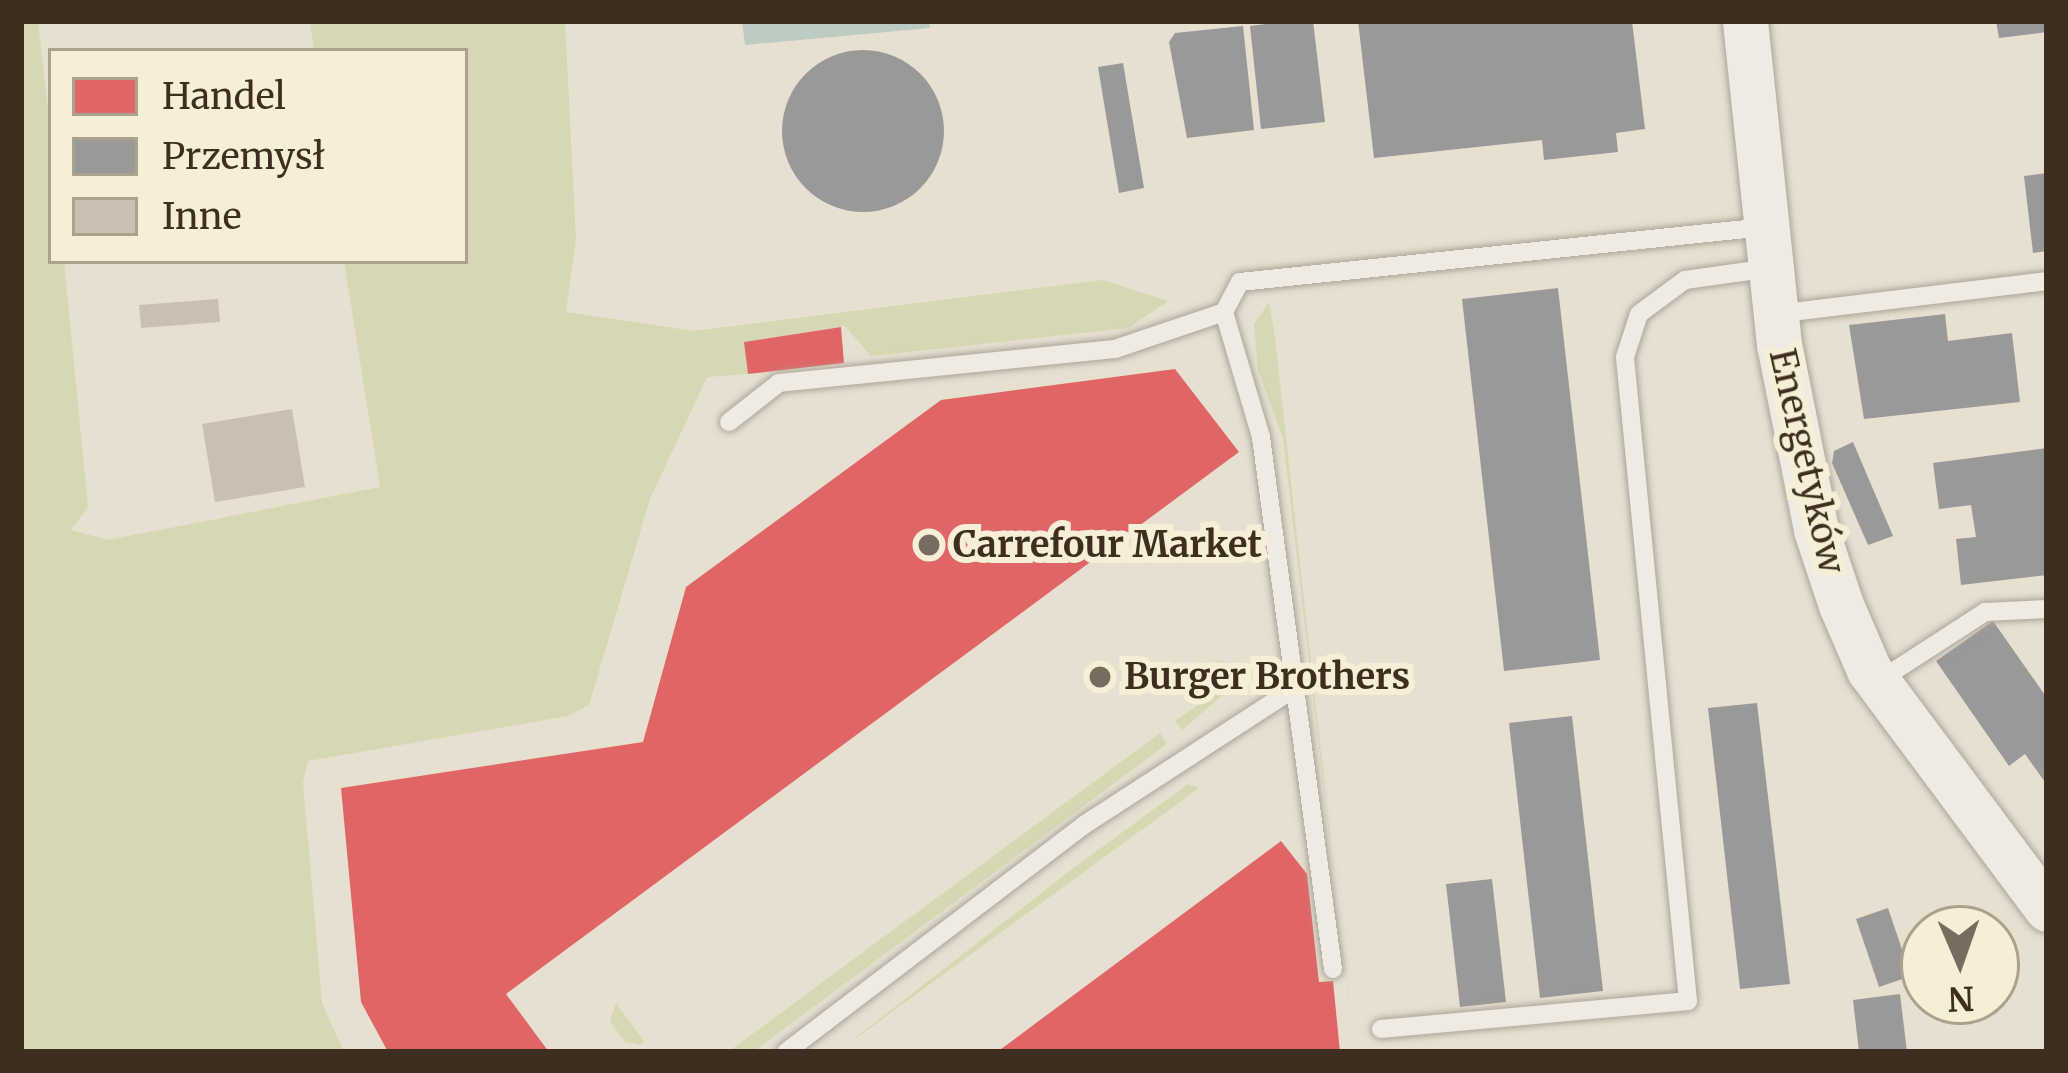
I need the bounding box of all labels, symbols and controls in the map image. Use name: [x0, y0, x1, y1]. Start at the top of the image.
legend: [48, 48, 468, 264]
text: Handel: [162, 74, 286, 119]
text: Przemysł: [162, 134, 325, 179]
text: Inne: [162, 194, 241, 239]
street label: Energetyków: [1760, 345, 1854, 577]
place label: Carrefour Market: [953, 523, 1262, 567]
marker: Carrefour Market: [916, 532, 942, 558]
place label: Burger Brothers: [1124, 655, 1410, 699]
marker: Burger Brothers: [1087, 664, 1113, 690]
north arrow: [1900, 905, 2020, 1025]
text: N: [1947, 978, 1975, 1019]

